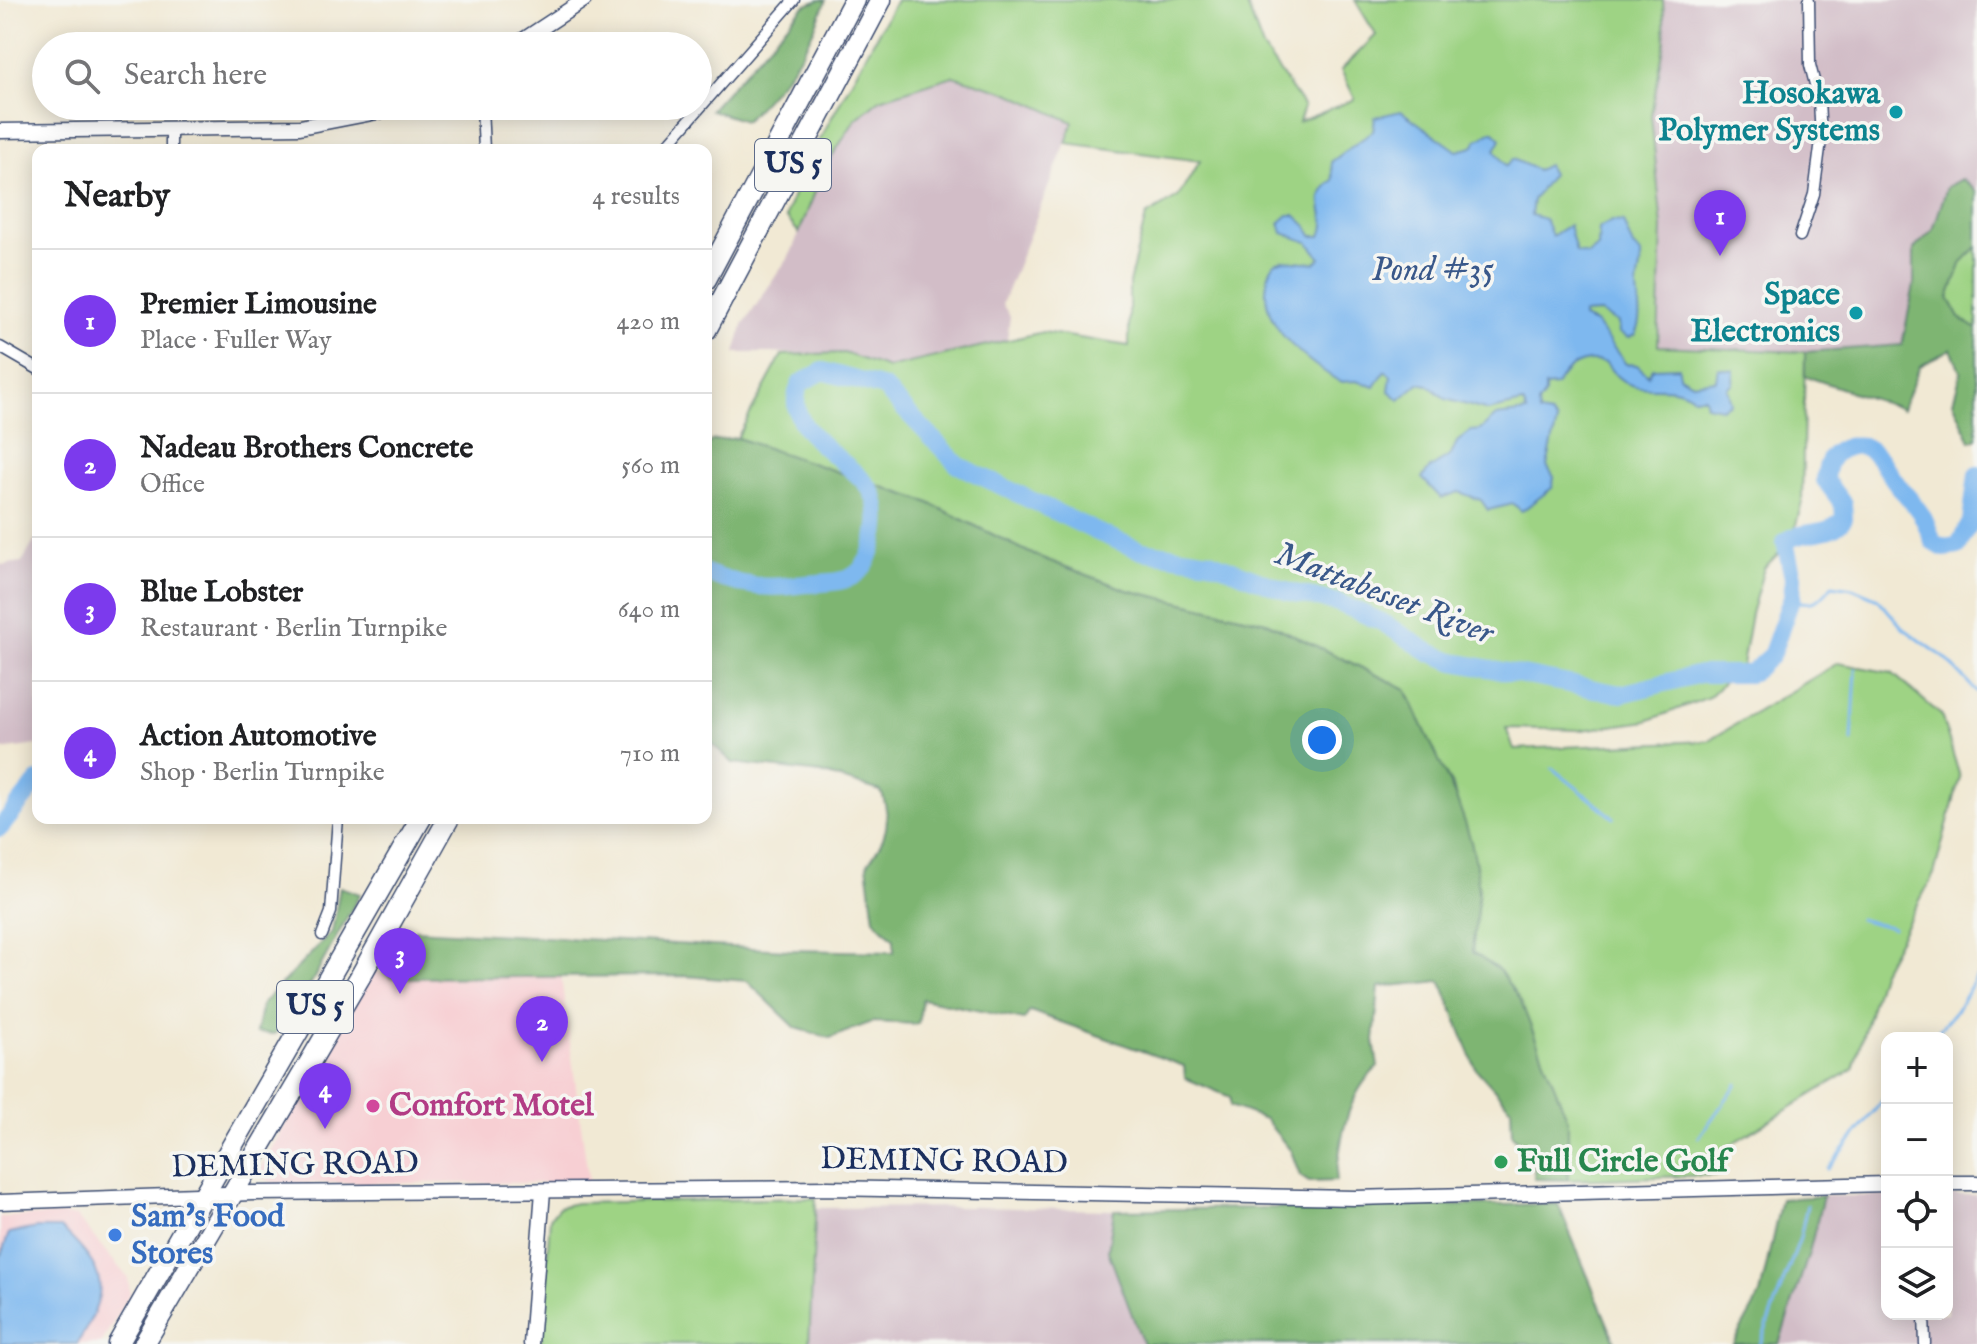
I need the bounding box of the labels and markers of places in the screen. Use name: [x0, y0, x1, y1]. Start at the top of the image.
place label: Hosokawa Polymer Systems: [1658, 74, 1881, 152]
marker: Hosokawa Polymer Systems: [1887, 103, 1905, 121]
pin: 1: [1694, 190, 1746, 256]
place label: Space Electronics: [1690, 275, 1840, 353]
marker: Space Electronics: [1847, 304, 1865, 322]
pin: 3: [374, 928, 426, 994]
pin: 2: [516, 996, 568, 1062]
pin: 4: [299, 1063, 351, 1129]
place label: Comfort Motel: [389, 1086, 595, 1127]
marker: Comfort Motel: [364, 1097, 382, 1115]
place label: Full Circle Golf: [1517, 1142, 1734, 1183]
marker: Full Circle Golf: [1492, 1153, 1510, 1171]
place label: Sam's Food Stores: [131, 1197, 285, 1275]
marker: Sam's Food Stores: [106, 1226, 124, 1244]

